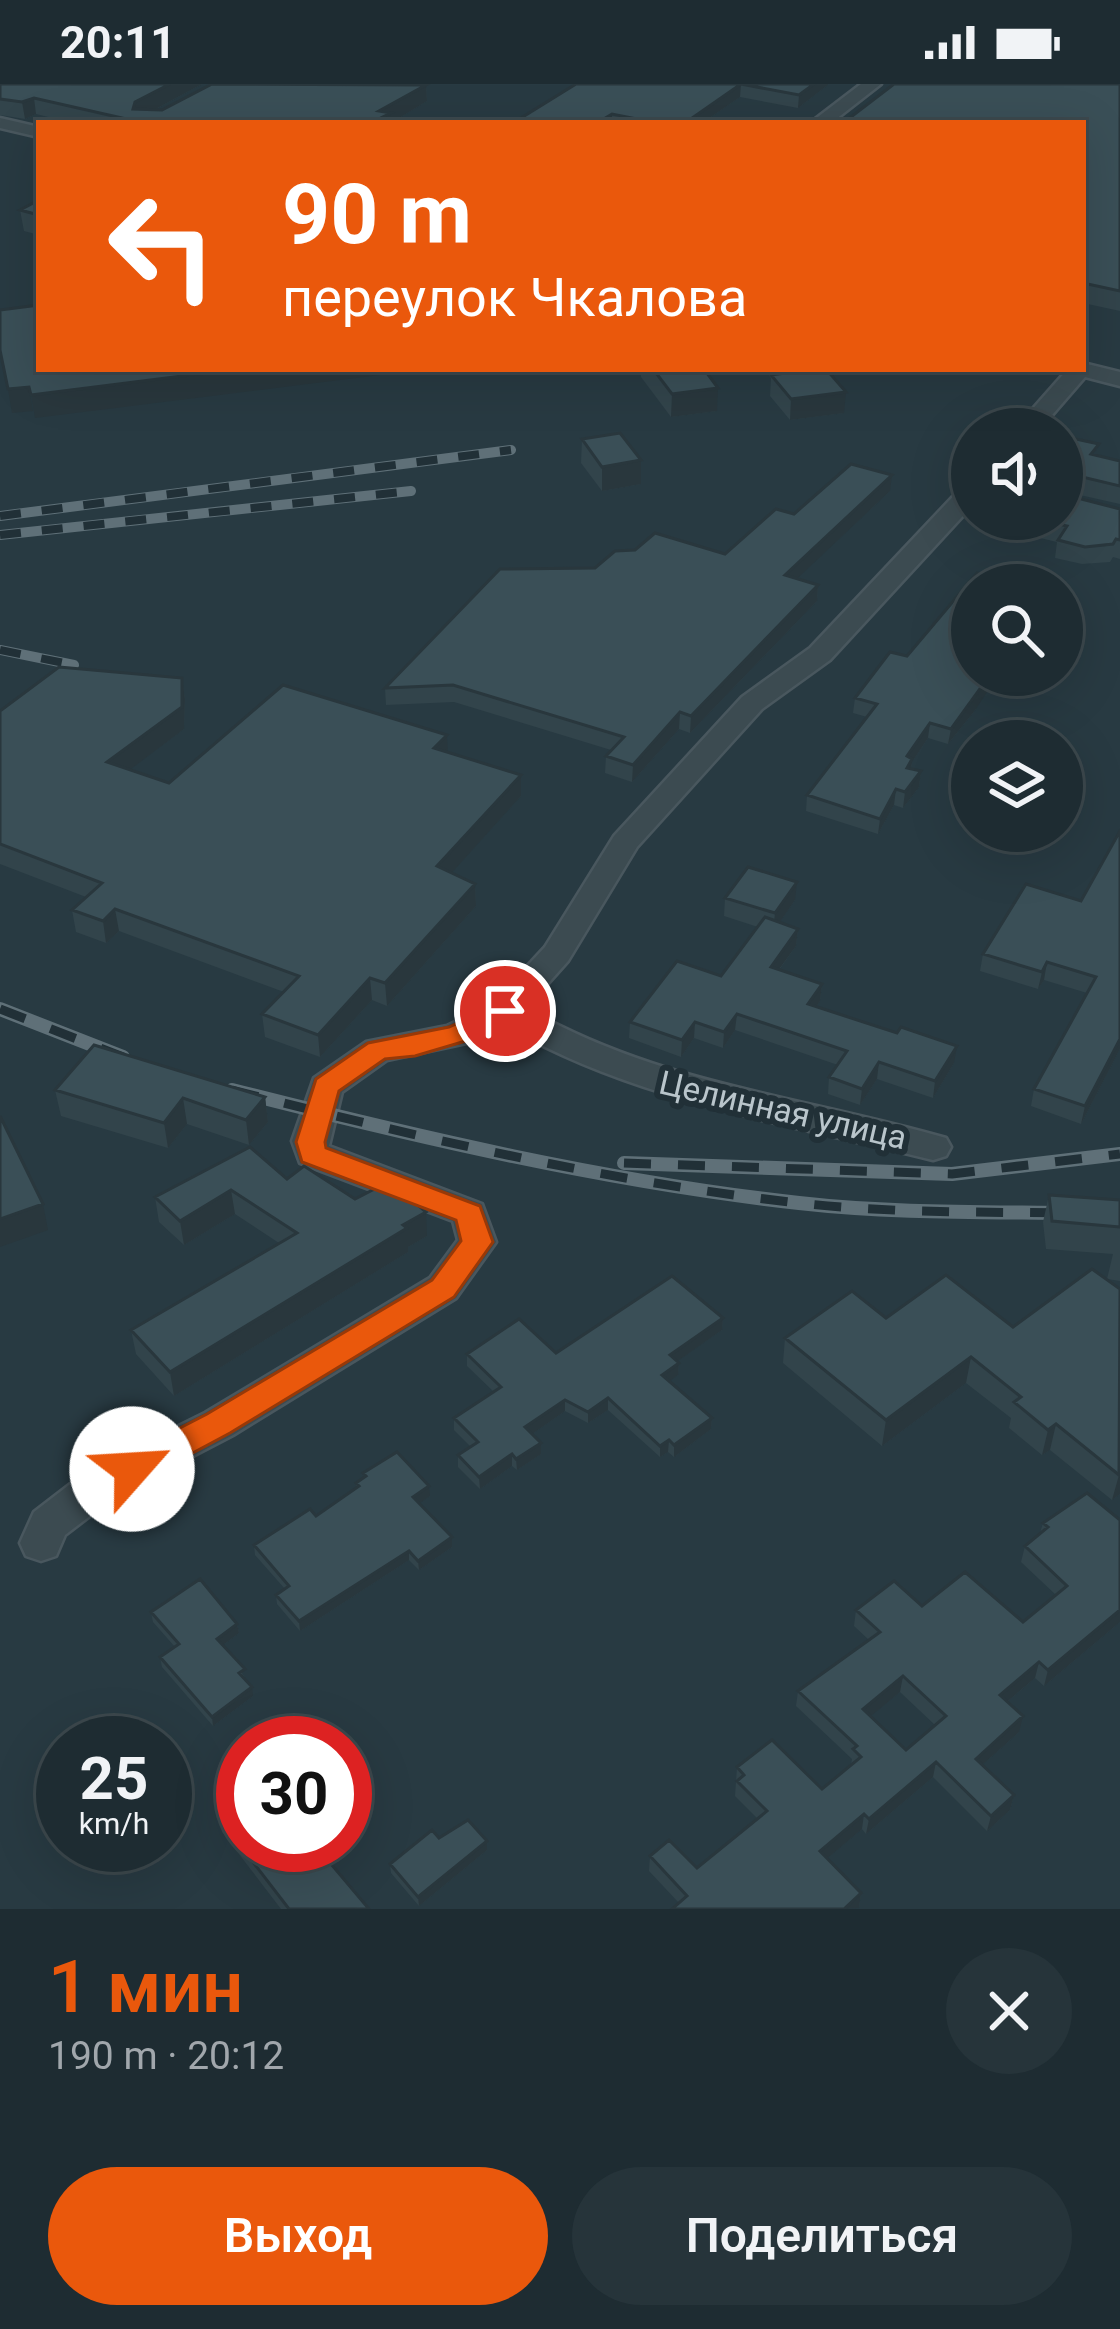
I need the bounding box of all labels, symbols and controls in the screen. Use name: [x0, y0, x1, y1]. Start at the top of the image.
text: 20:11: [60, 16, 176, 69]
text: 90 m: [282, 165, 472, 264]
icon: left: [84, 168, 240, 324]
text: переулок Чкалова: [282, 266, 747, 329]
map controls: [951, 408, 1083, 852]
button: sound: [951, 408, 1083, 540]
button: search: [951, 564, 1083, 696]
button: layers: [951, 720, 1083, 852]
pin: [454, 960, 556, 1062]
icon: arrive: [472, 978, 538, 1044]
street label: Целинная улица: [656, 1063, 910, 1157]
position arrow: [69, 1406, 195, 1532]
speed limit sign: 30: [216, 1716, 372, 1872]
text: 25: [80, 1743, 148, 1814]
text: km/h: [79, 1806, 149, 1841]
text: 1 мин: [48, 1945, 243, 2030]
button: close: [946, 1948, 1072, 2074]
text: 190 m · 20:12: [48, 2033, 284, 2079]
button: Выход: [48, 2167, 548, 2305]
button: Поделиться: [572, 2167, 1072, 2305]

